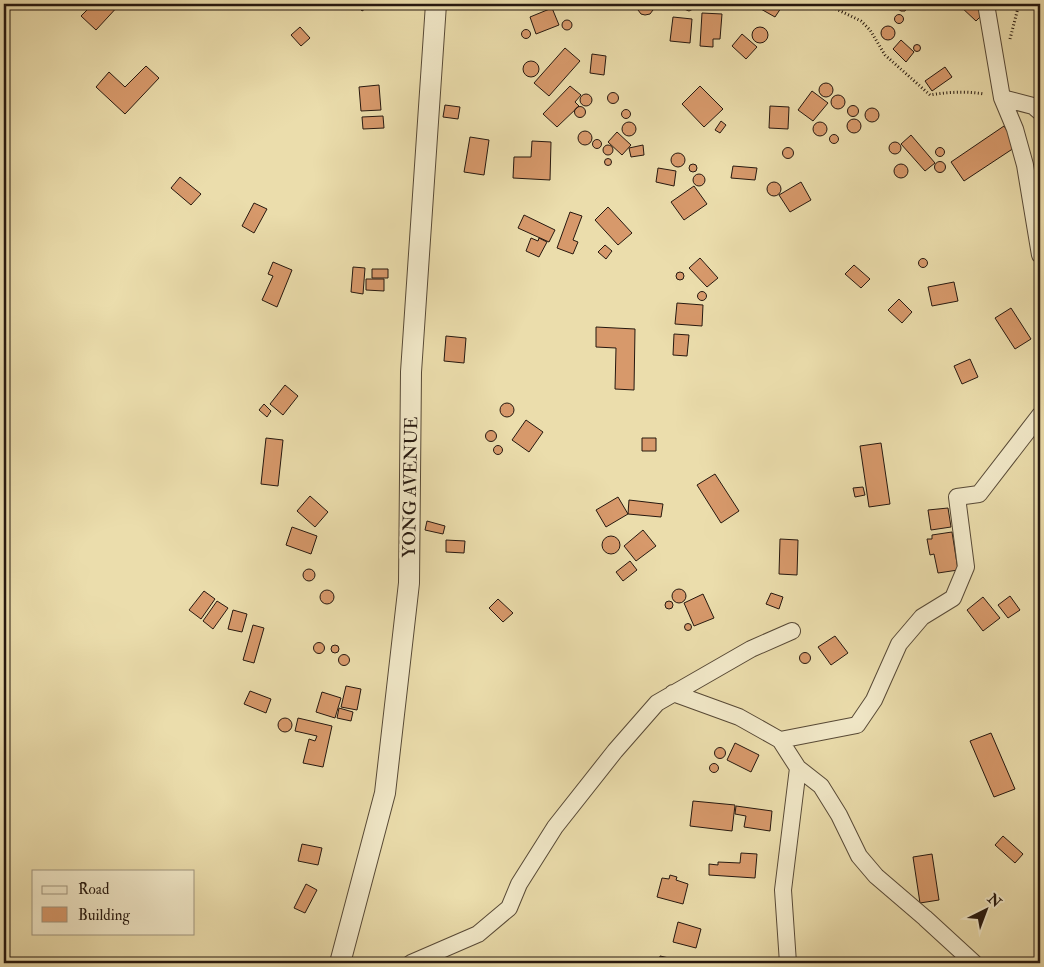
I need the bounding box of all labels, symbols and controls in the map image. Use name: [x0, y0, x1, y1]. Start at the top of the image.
street label: YONG AVENUE: [398, 416, 423, 558]
legend: [32, 870, 195, 934]
text: Road: [78, 880, 110, 899]
north arrow: [962, 884, 1012, 934]
text: N: [983, 890, 1005, 912]
text: Building: [78, 906, 130, 925]

